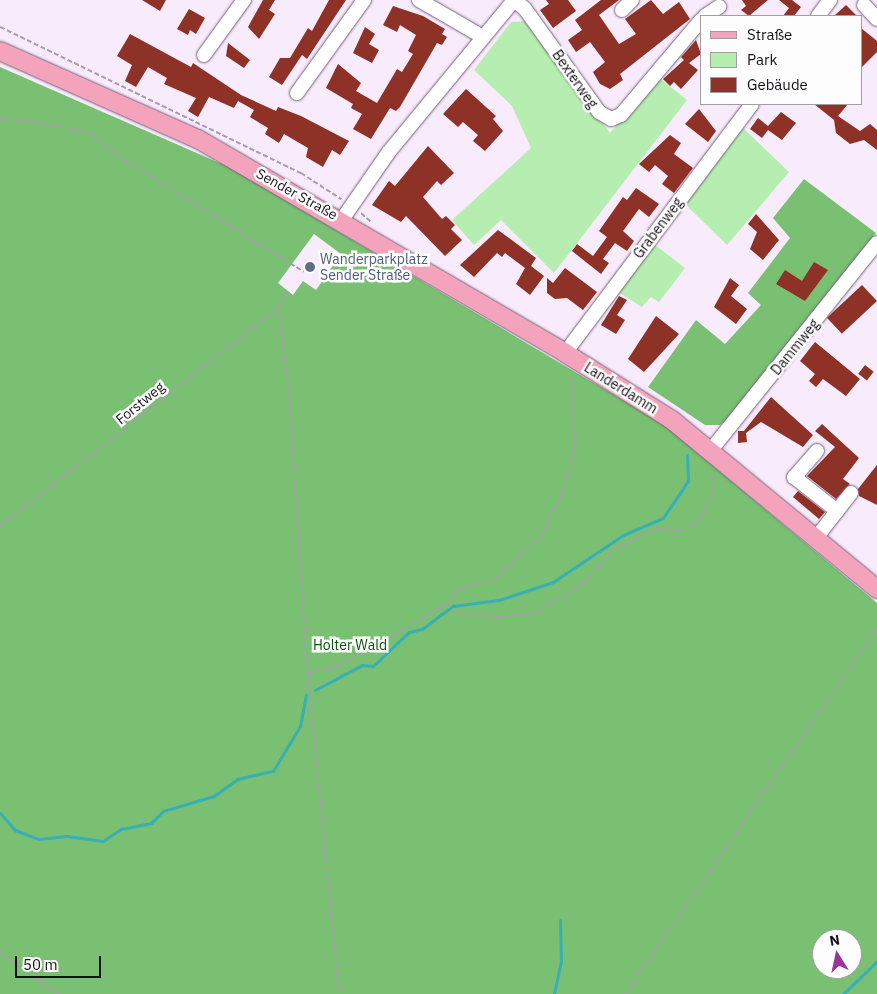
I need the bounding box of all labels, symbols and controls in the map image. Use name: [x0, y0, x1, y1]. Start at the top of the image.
legend: [700, 15, 862, 105]
text: Straße: [747, 25, 792, 44]
street label: Bexterweg: [549, 47, 601, 111]
text: Park: [747, 50, 777, 69]
text: Gebäude: [747, 75, 808, 94]
street label: Sender Straße: [253, 165, 341, 223]
street label: Grabenweg: [630, 194, 686, 262]
place label: Wanderparkplatz Sender Straße: [320, 251, 428, 284]
marker: Wanderparkplatz Sender Straße: [304, 261, 316, 273]
street label: Dammweg: [767, 316, 823, 378]
street label: Landerdamm: [581, 359, 661, 417]
street label: Forstweg: [112, 378, 168, 428]
park label: Holter Wald: [313, 637, 387, 653]
north arrow: [812, 929, 862, 979]
text: N: [828, 930, 841, 950]
scale bar: [18, 946, 104, 978]
text: 50 m: [23, 955, 58, 974]

